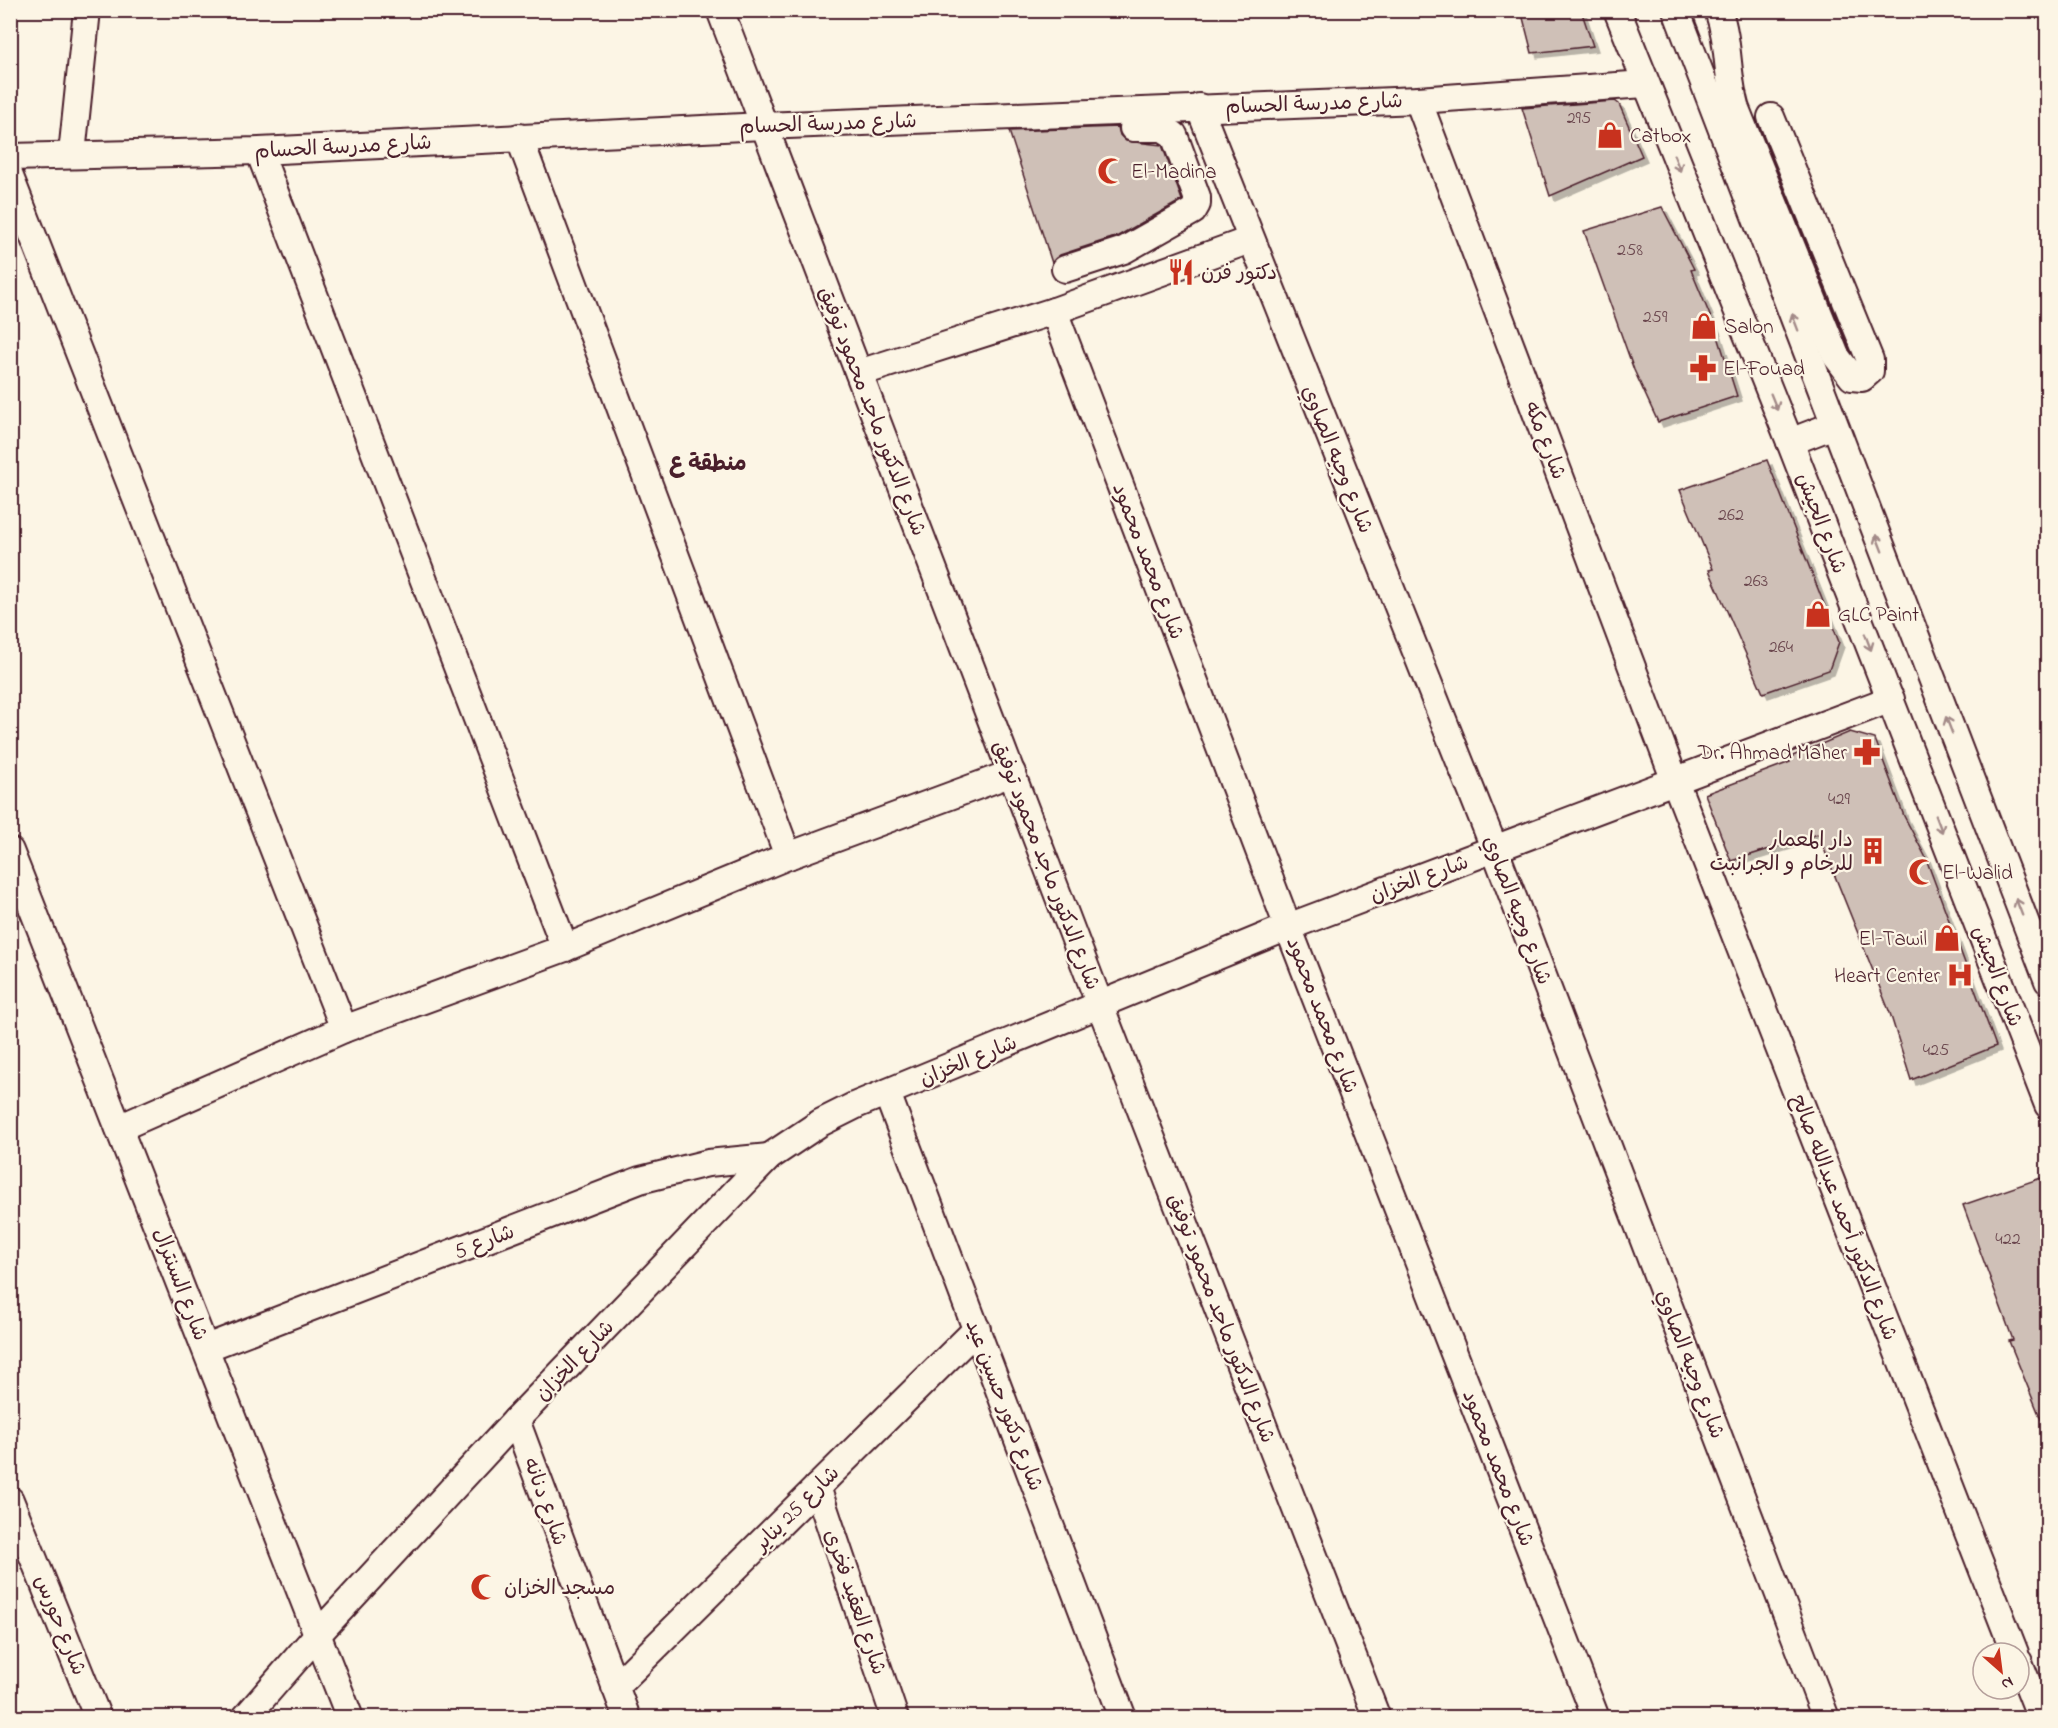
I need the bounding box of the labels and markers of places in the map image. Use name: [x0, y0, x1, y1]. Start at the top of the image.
shop icon: Catbox: [1595, 120, 1625, 150]
place label: Catbox: [1630, 122, 1691, 152]
mosque icon: El-Madina: [1096, 156, 1126, 186]
place label: El-Madina: [1131, 158, 1217, 188]
restaurant icon: دكتور فرن: [1166, 257, 1196, 287]
place label: دكتور فرن: [1201, 259, 1277, 289]
shop icon: Salon: [1689, 311, 1719, 341]
place label: Salon: [1724, 313, 1774, 343]
pharmacy icon: El-Fouad: [1688, 353, 1718, 383]
place label: El-Fouad: [1723, 355, 1805, 385]
shop icon: GLC Paint: [1803, 599, 1833, 629]
place label: GLC Paint: [1838, 601, 1919, 631]
pharmacy icon: Dr. Ahmad Maher: [1852, 737, 1882, 767]
place label: Dr. Ahmad Maher: [1697, 739, 1847, 769]
place label: دار المعمار للرخام و الجرانبت: [1710, 826, 1853, 880]
building icon: دار المعمار للرخام و الجرانبت: [1858, 836, 1888, 866]
mosque icon: El-Walid: [1907, 857, 1937, 887]
place label: El-Walid: [1942, 859, 2013, 889]
shop icon: El-Tawil: [1932, 923, 1962, 953]
place label: El-Tawil: [1858, 925, 1927, 955]
hospital icon: Heart Center: [1945, 960, 1975, 990]
place label: Heart Center: [1834, 962, 1940, 992]
mosque icon: مسجد الخزان: [469, 1572, 499, 1602]
place label: مسجد الخزان: [504, 1574, 615, 1604]

